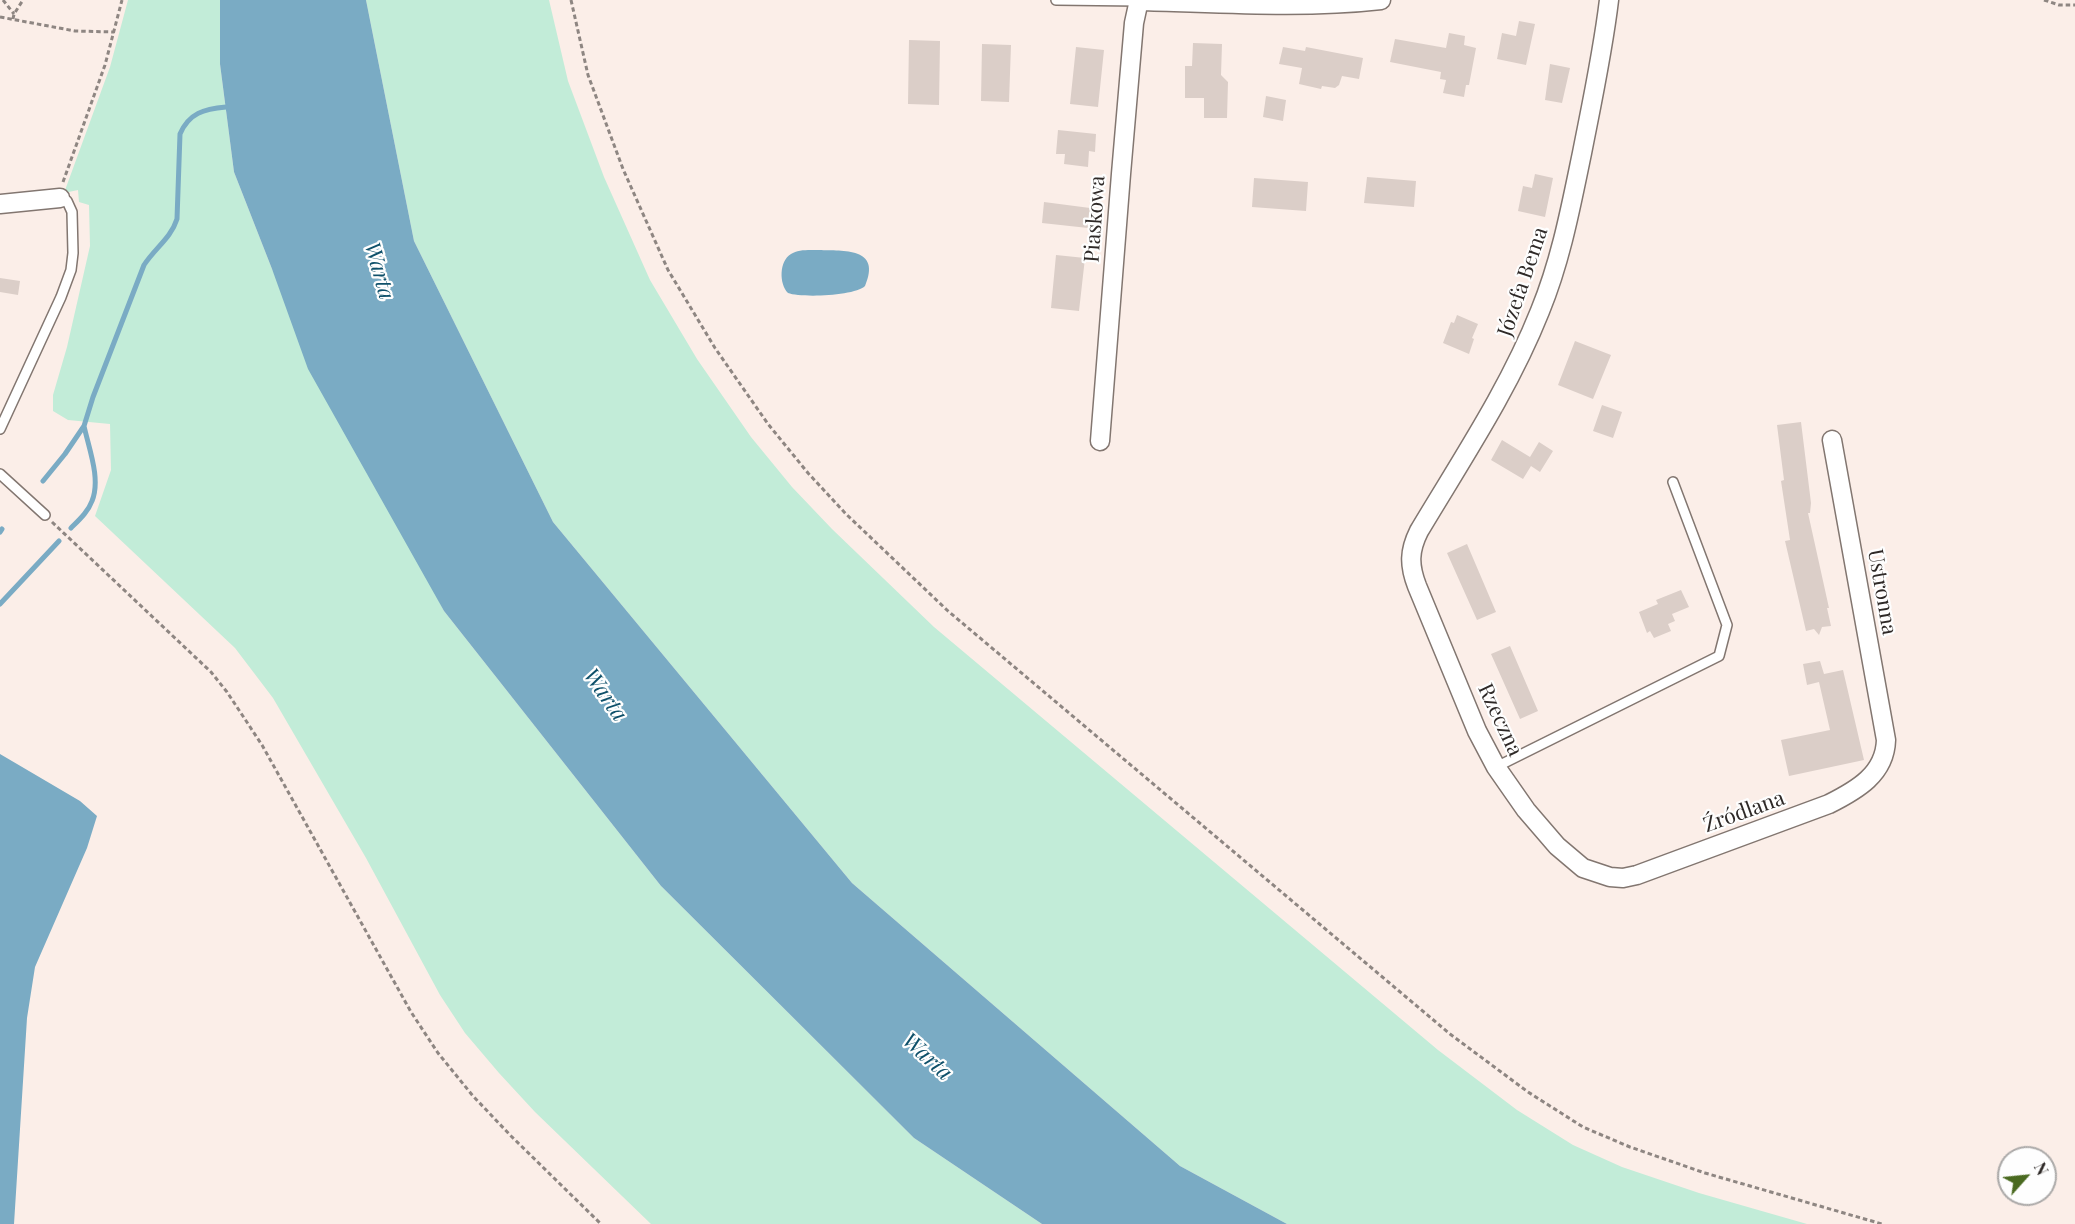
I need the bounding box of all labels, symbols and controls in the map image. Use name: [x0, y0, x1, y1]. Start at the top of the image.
street label: Piaskowa: [1079, 175, 1111, 263]
street label: Józefa Bema: [1493, 224, 1553, 340]
water label: Warta: [358, 239, 400, 303]
street label: Ustronna: [1862, 547, 1902, 637]
water label: Warta: [577, 663, 633, 727]
street label: Rzeczna: [1472, 680, 1528, 760]
street label: Źródlana: [1700, 786, 1788, 838]
water label: Warta: [896, 1028, 958, 1086]
north arrow: [1997, 1146, 2057, 1206]
text: N: [2030, 1159, 2054, 1178]

